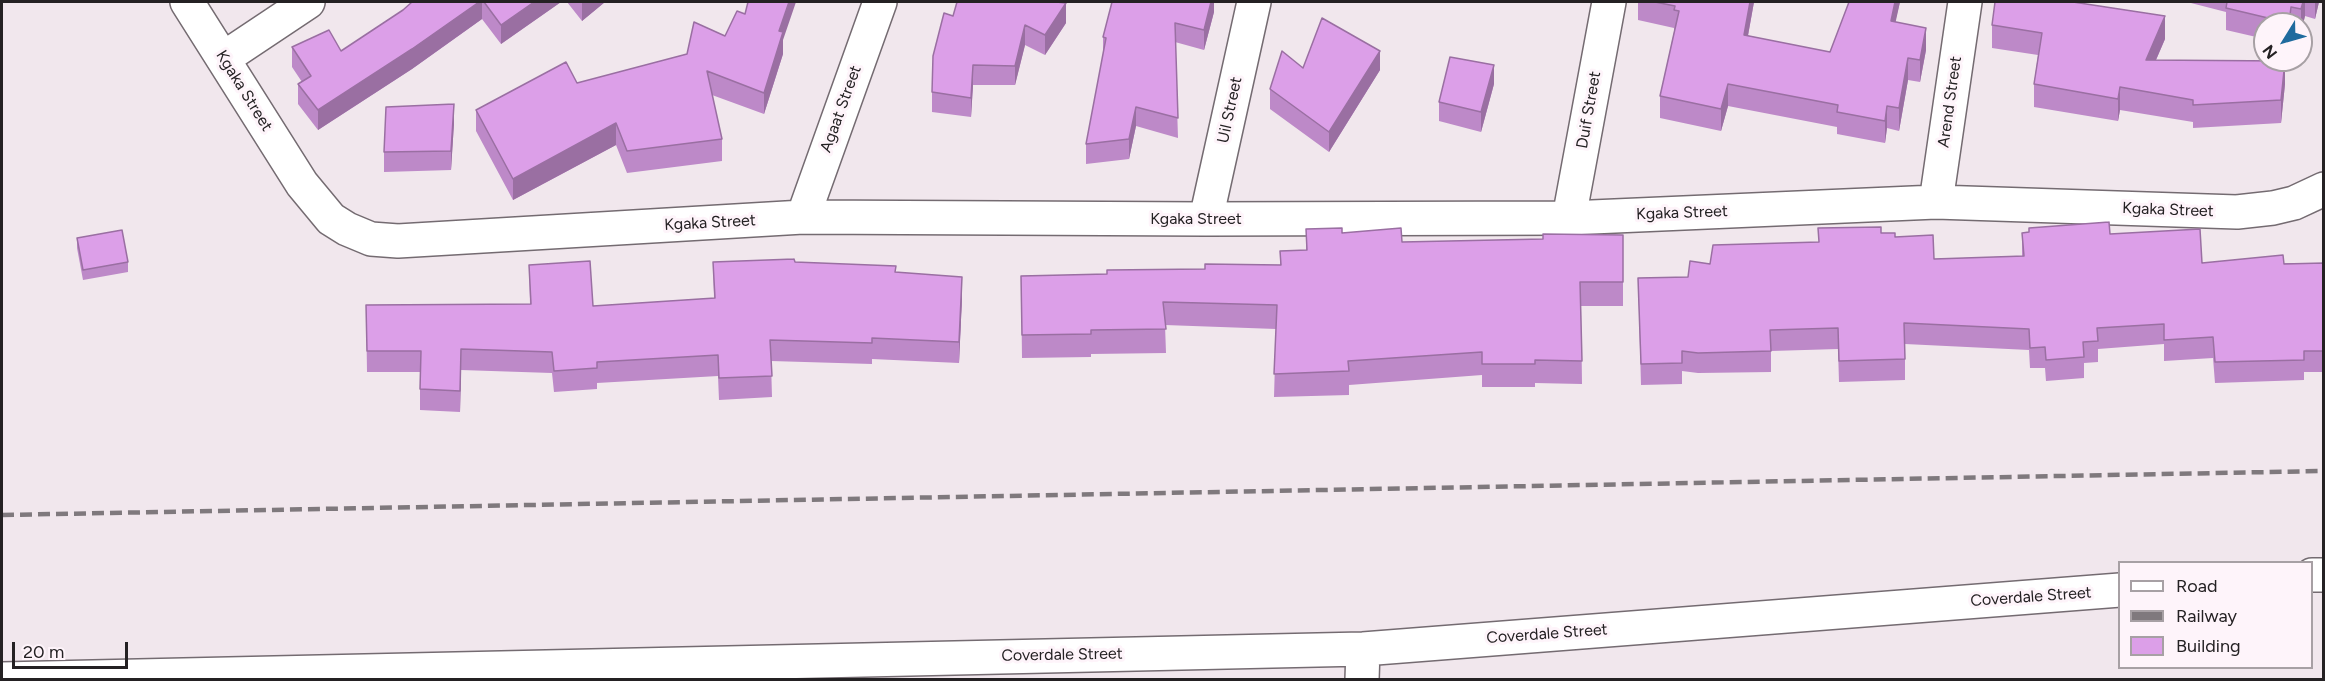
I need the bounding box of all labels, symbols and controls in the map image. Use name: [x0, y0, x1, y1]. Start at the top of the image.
north arrow: [2253, 12, 2313, 72]
text: N: [2259, 41, 2281, 63]
street label: Kgaka Street: [212, 47, 276, 135]
street label: Arend Street: [1934, 55, 1966, 149]
street label: Agaat Street: [816, 63, 866, 155]
street label: Duif Street: [1573, 70, 1605, 150]
street label: Uil Street: [1214, 75, 1246, 145]
street label: Kgaka Street: [2122, 199, 2214, 221]
street label: Kgaka Street: [1636, 202, 1728, 224]
street label: Kgaka Street: [1150, 209, 1242, 229]
street label: Kgaka Street: [664, 211, 756, 235]
legend: [2118, 561, 2313, 669]
text: Road: [2176, 575, 2217, 597]
street label: Coverdale Street: [1970, 583, 2092, 611]
text: Railway: [2176, 605, 2237, 627]
street label: Coverdale Street: [1486, 620, 1608, 648]
scale bar: [15, 630, 130, 668]
text: Building: [2176, 635, 2241, 657]
text: 20 m: [23, 641, 64, 663]
street label: Coverdale Street: [1001, 644, 1123, 666]

